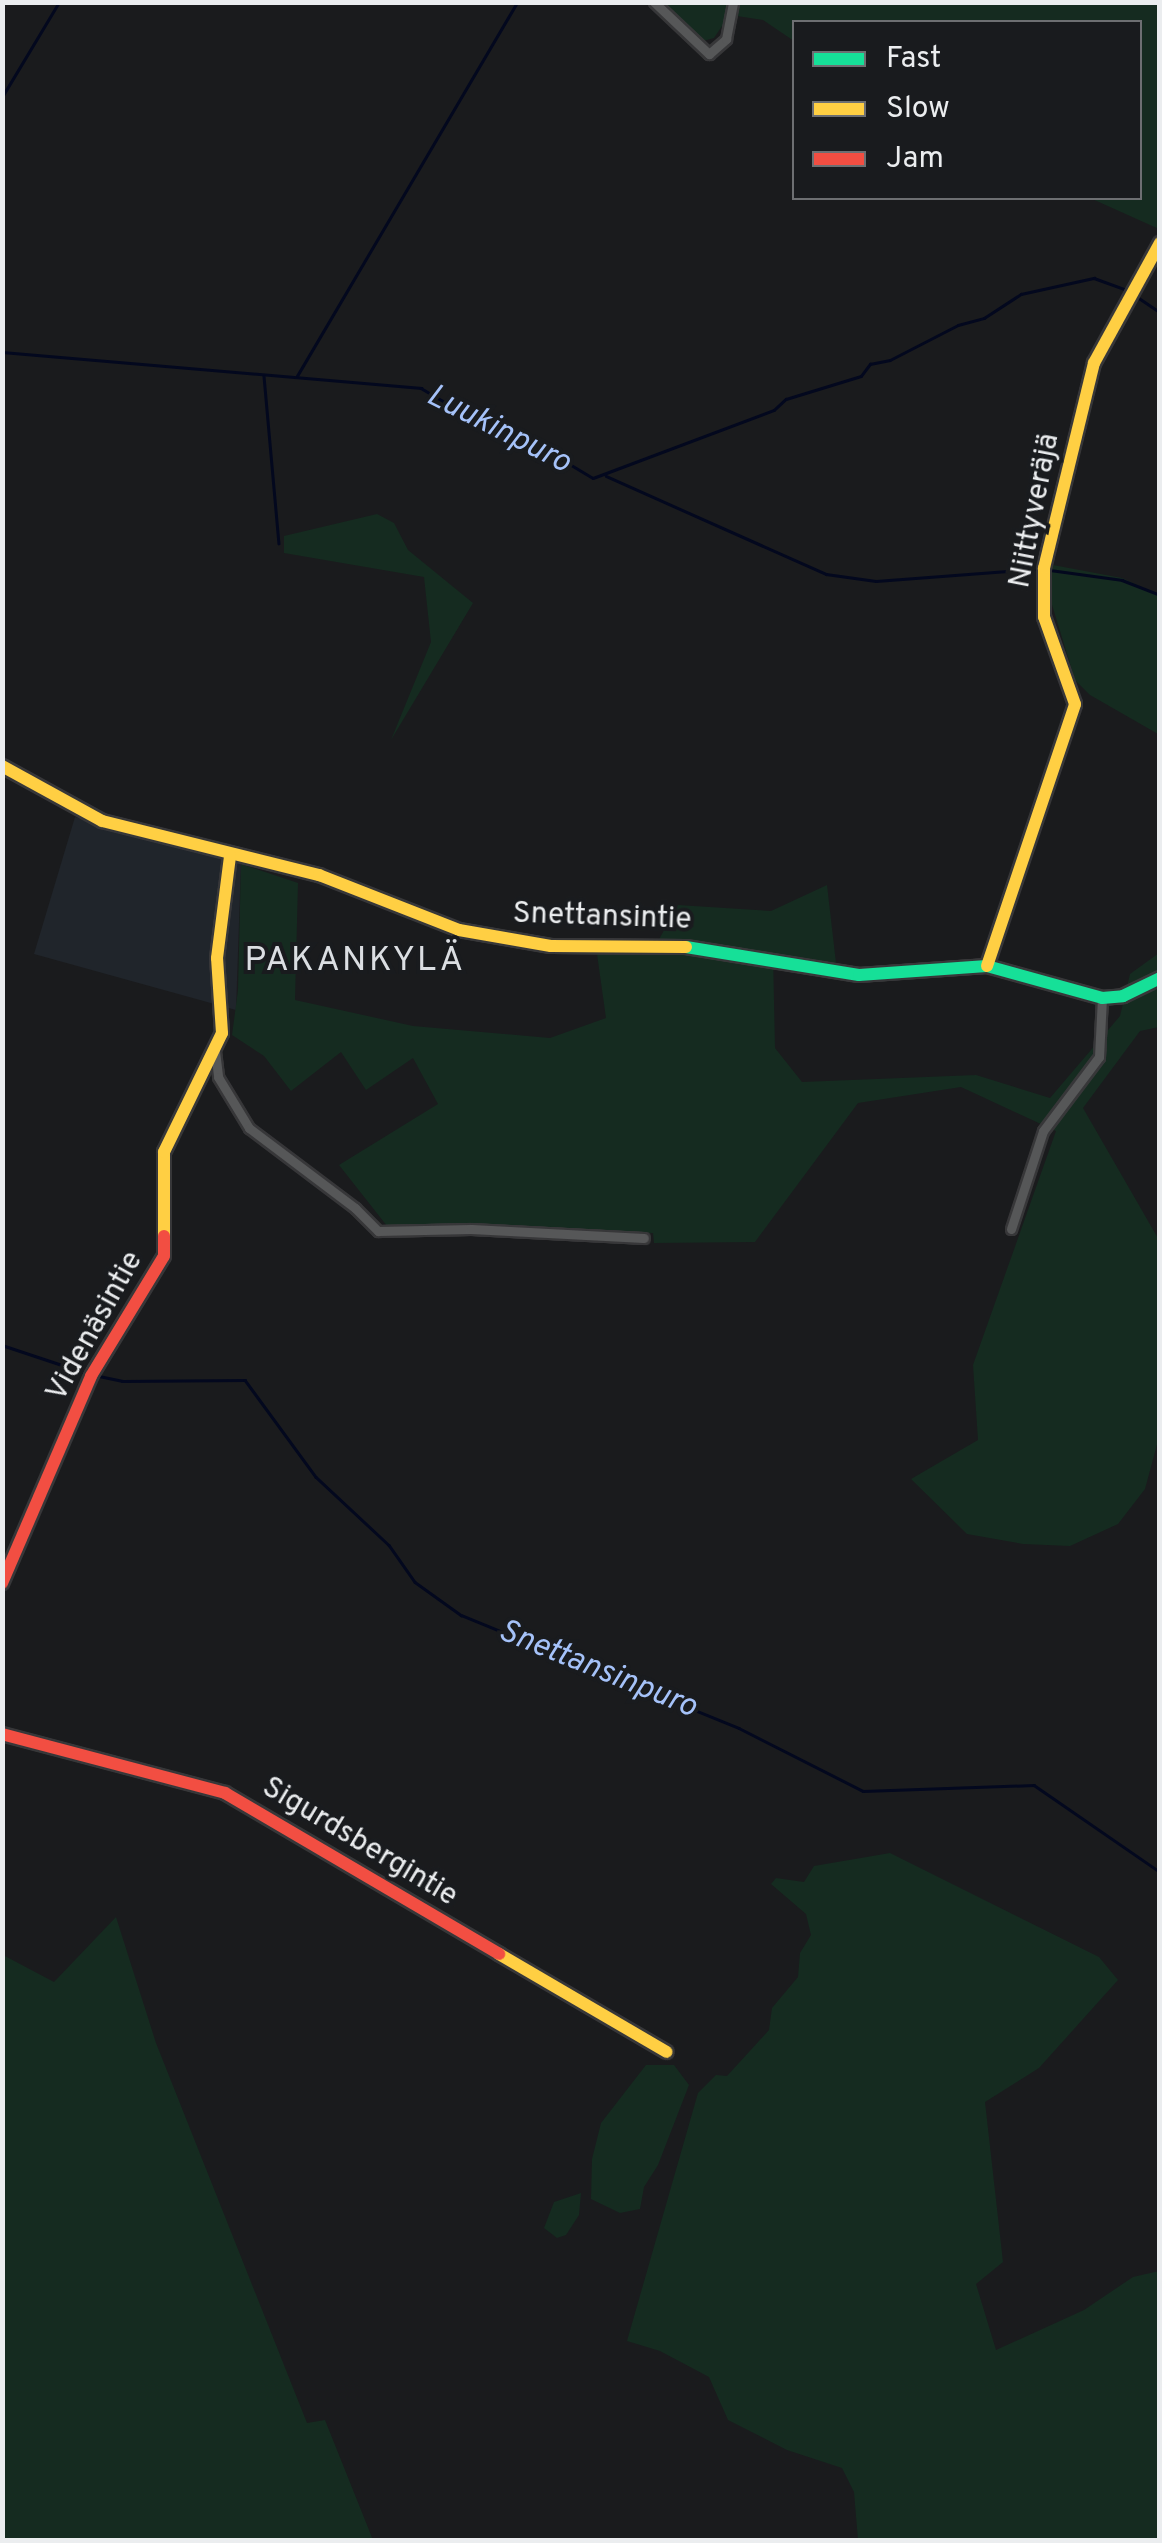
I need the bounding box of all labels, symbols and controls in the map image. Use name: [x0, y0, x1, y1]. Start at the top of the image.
legend: [792, 20, 1142, 200]
text: Fast: [886, 41, 941, 78]
text: Slow: [886, 91, 950, 128]
text: Jam: [886, 141, 944, 178]
water label: Luukinpuro: [419, 377, 577, 483]
street label: Niittyveräjä: [1003, 431, 1069, 591]
street label: Snettansintie: [512, 897, 692, 939]
district label: PAKANKYLÄ: [244, 940, 466, 982]
street label: Videnäsintie: [40, 1246, 152, 1408]
water label: Snettansinpuro: [492, 1613, 702, 1727]
street label: Sigurdsbergintie: [255, 1771, 463, 1915]

